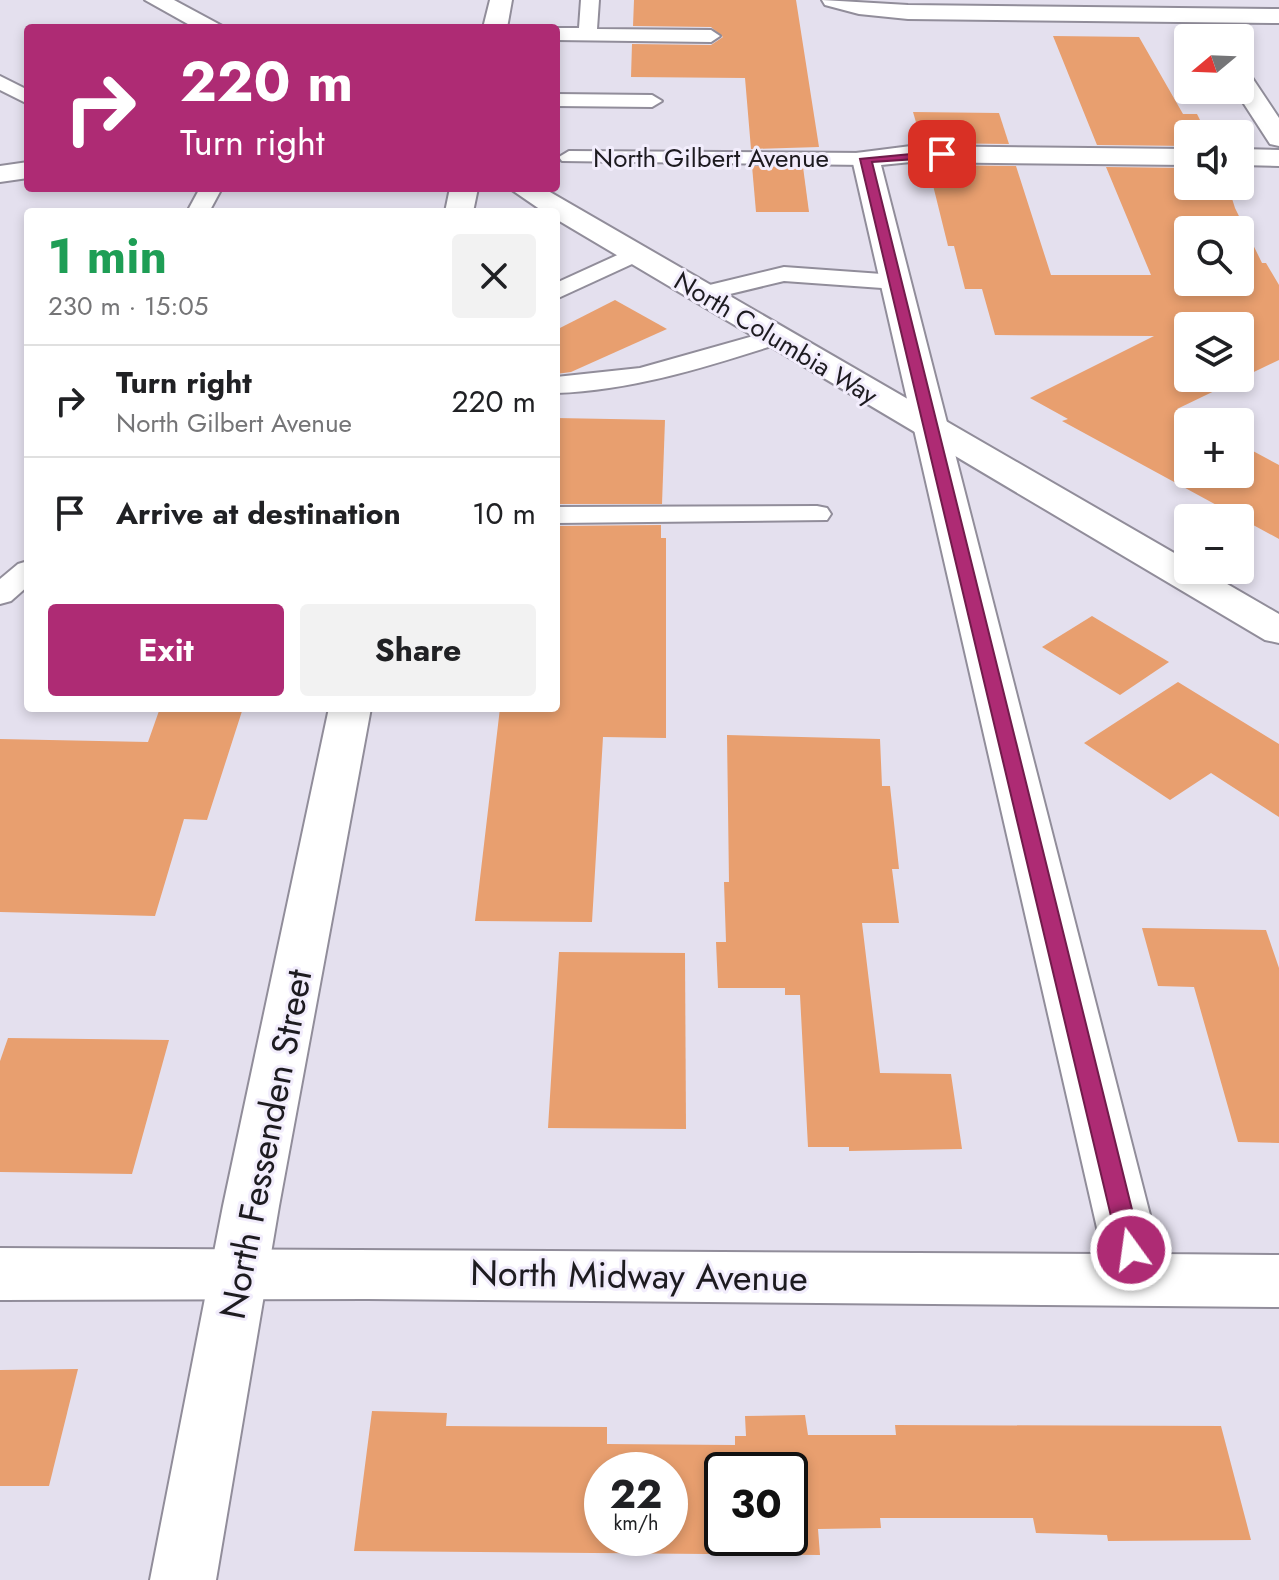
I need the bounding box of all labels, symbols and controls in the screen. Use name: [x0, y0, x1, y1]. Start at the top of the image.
north arrow: [1174, 24, 1254, 104]
map controls: [1174, 24, 1254, 584]
text: 220 m: [180, 41, 353, 122]
icon: right: [48, 56, 152, 160]
text: Turn right: [180, 116, 325, 168]
pin: [908, 120, 976, 188]
button: sound: [1174, 120, 1254, 200]
icon: arrive: [920, 132, 964, 176]
street label: North Gilbert Avenue: [593, 139, 829, 177]
button: search: [1174, 216, 1254, 296]
text: 1 min: [48, 222, 167, 291]
button: close: [452, 234, 536, 318]
street label: North Columbia Way: [667, 262, 886, 414]
text: 230 m · 15:05: [48, 287, 209, 325]
button: layers: [1174, 312, 1254, 392]
text: Turn right: [116, 361, 252, 404]
icon: right: [48, 379, 92, 423]
text: 220 m: [451, 380, 536, 423]
text: North Gilbert Avenue: [116, 404, 352, 442]
button: +: [1174, 408, 1254, 488]
icon: arrive: [48, 491, 92, 535]
text: Arrive at destination: [116, 492, 401, 535]
text: 10 m: [472, 492, 536, 535]
button: −: [1174, 504, 1254, 584]
button: Exit: [48, 604, 284, 696]
button: Share: [300, 604, 536, 696]
street label: North Fessenden Street: [206, 965, 324, 1323]
position arrow: [1089, 1208, 1173, 1292]
street label: North Midway Avenue: [470, 1246, 808, 1304]
speed limit sign: 30: [704, 1452, 808, 1556]
text: 22: [610, 1465, 662, 1523]
text: km/h: [613, 1509, 659, 1538]

